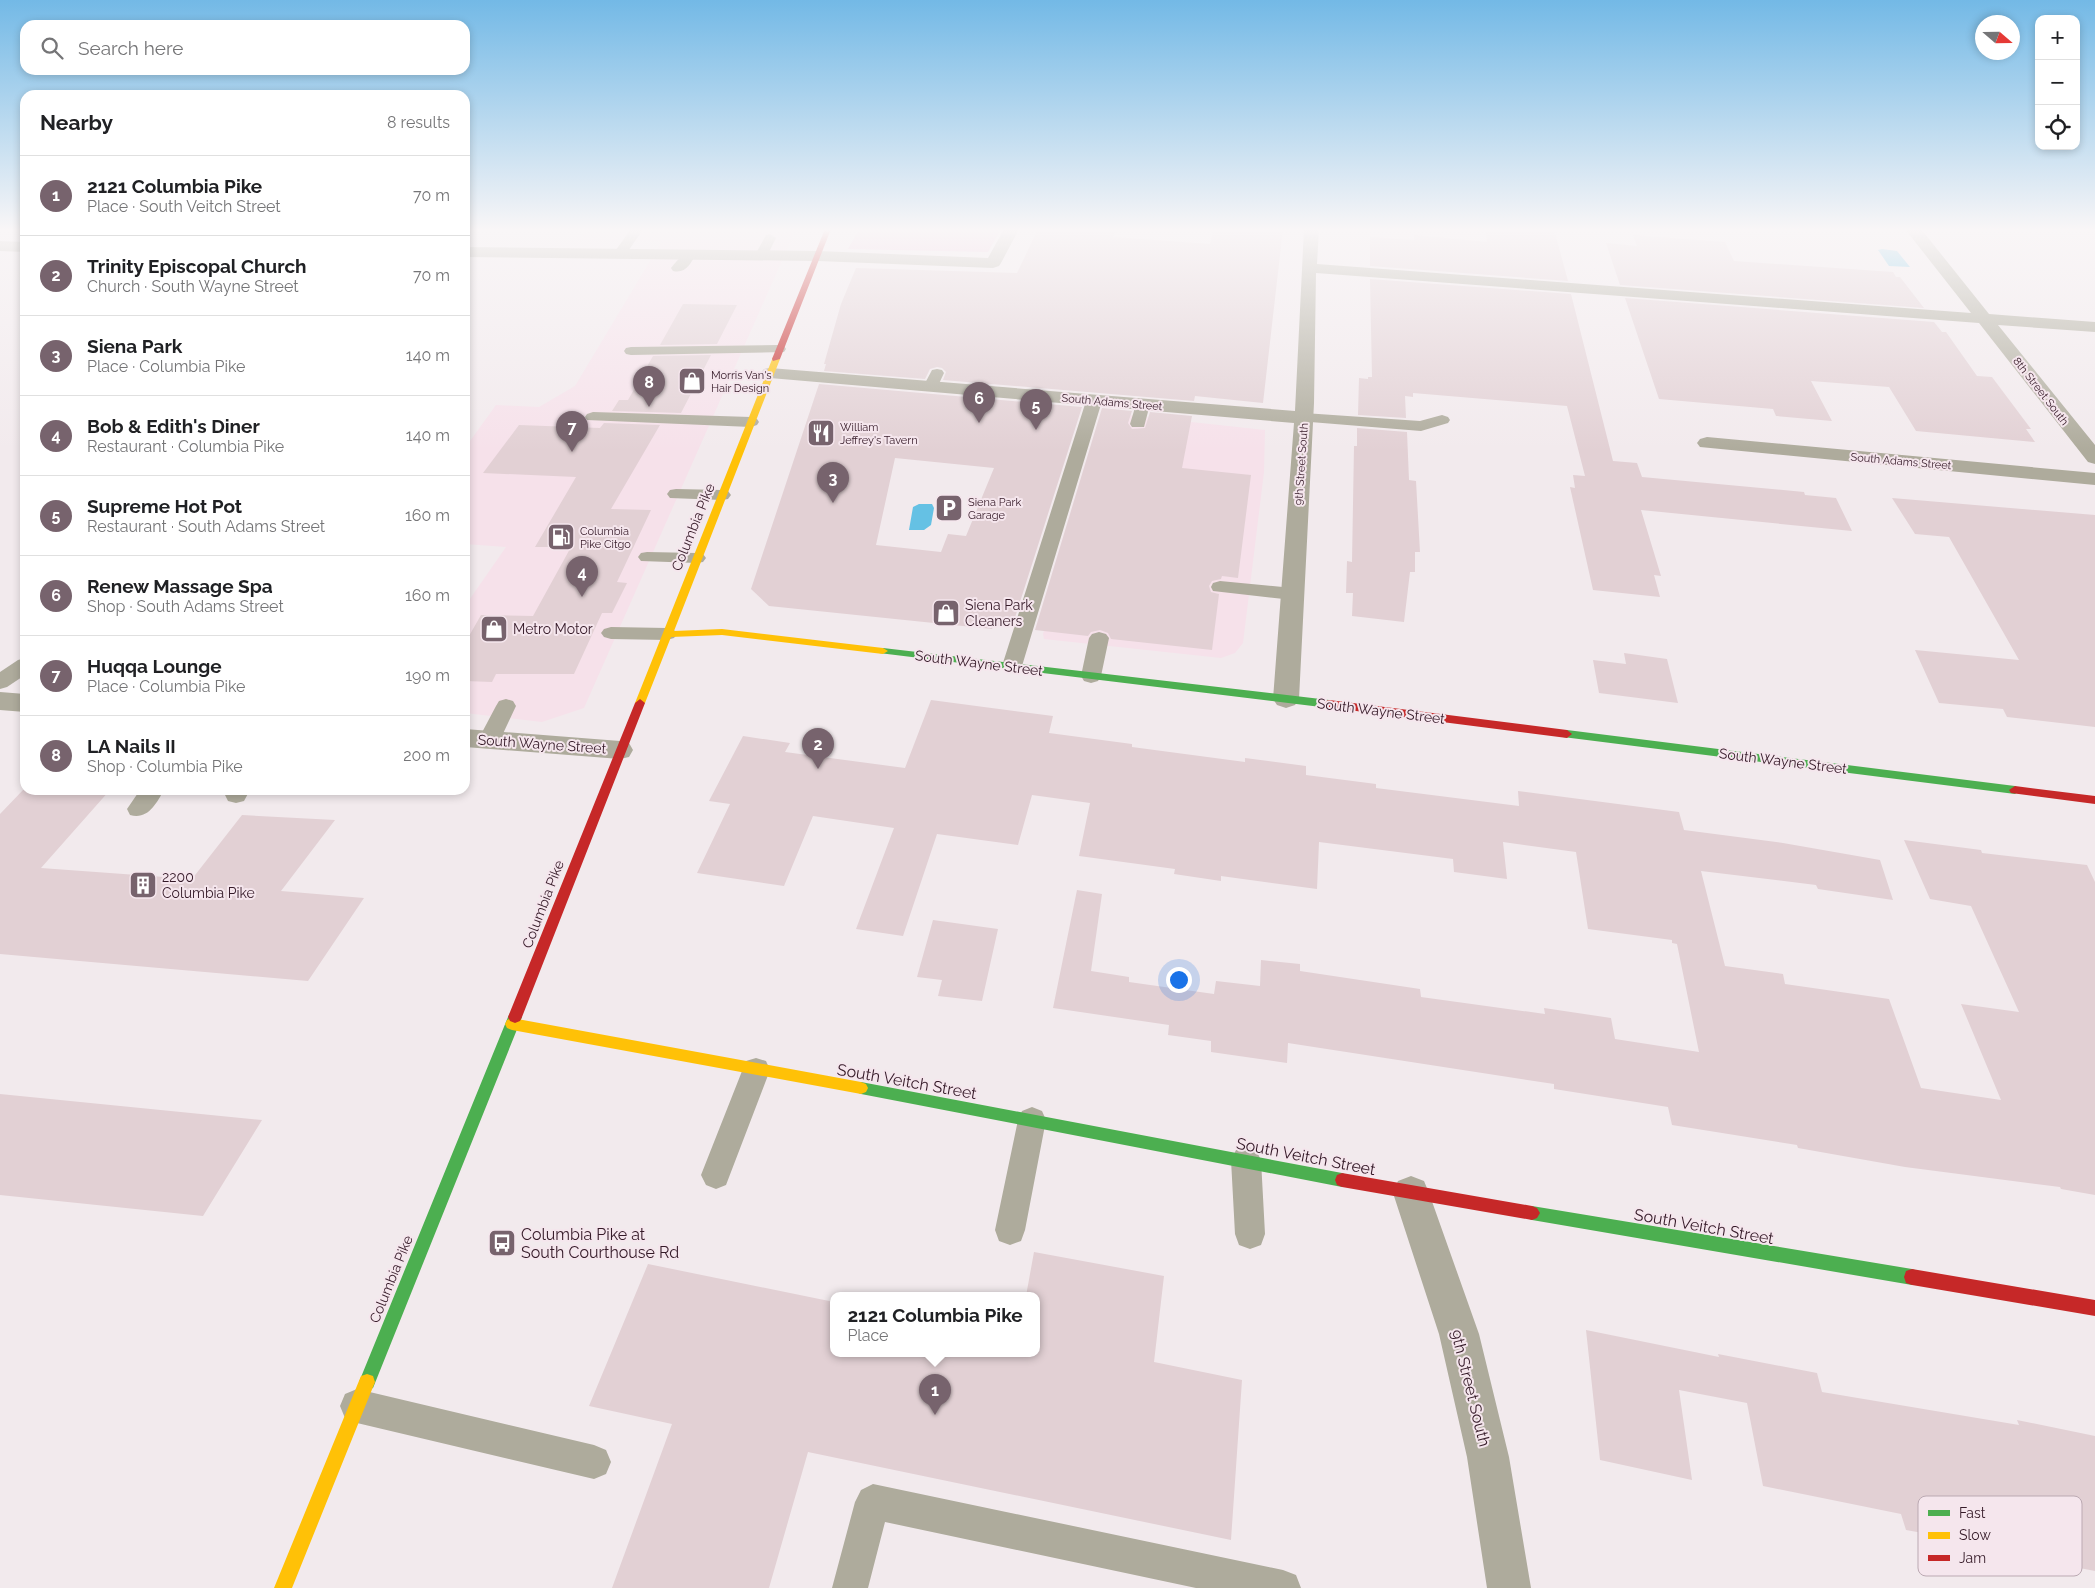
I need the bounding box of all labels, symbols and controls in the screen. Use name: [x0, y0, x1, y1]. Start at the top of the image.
north arrow: [1975, 15, 2020, 60]
map controls: [2035, 15, 2080, 150]
button: +: [2035, 15, 2080, 60]
search box: [20, 20, 470, 75]
icon: search: [38, 34, 66, 62]
text: Search here: [78, 37, 184, 59]
button: −: [2035, 60, 2080, 105]
button: locate: [2035, 105, 2080, 150]
text: Nearby: [40, 110, 113, 135]
text: 8 results: [387, 113, 450, 132]
text: 2121 Columbia Pike: [87, 175, 262, 197]
text: 1: [52, 186, 60, 205]
text: 70 m: [413, 186, 450, 205]
text: Place · South Veitch Street: [87, 197, 281, 216]
text: Trinity Episcopal Church: [87, 255, 307, 277]
text: 2: [51, 266, 61, 285]
text: 70 m: [413, 266, 450, 285]
text: Church · South Wayne Street: [87, 277, 299, 296]
text: Siena Park: [87, 335, 182, 357]
text: 3: [52, 346, 60, 365]
text: 140 m: [406, 346, 450, 365]
street label: 8th Street South: [2010, 355, 2071, 428]
text: Place · Columbia Pike: [87, 357, 245, 376]
pin: 8: [633, 366, 665, 407]
shop icon: Morris Van's Hair Design: [677, 366, 707, 396]
place label: Morris Van's Hair Design: [711, 369, 772, 395]
pin: 6: [963, 382, 995, 423]
pin: 5: [1020, 389, 1052, 430]
street label: South Adams Street: [1061, 392, 1163, 413]
pin: 7: [556, 411, 588, 452]
text: Bob & Edith's Diner: [87, 415, 260, 437]
restaurant icon: William Jeffrey's Tavern: [806, 418, 836, 448]
place label: William Jeffrey's Tavern: [840, 421, 918, 447]
street label: 9th Street South: [1292, 422, 1311, 506]
text: 4: [51, 426, 61, 445]
text: 140 m: [406, 426, 450, 445]
text: Restaurant · Columbia Pike: [87, 437, 284, 456]
street label: South Adams Street: [1850, 451, 1952, 472]
pin: 3: [817, 462, 849, 503]
street label: Columbia Pike: [668, 481, 718, 573]
parking icon: Siena Park Garage: [934, 493, 964, 523]
text: Supreme Hot Pot: [87, 495, 242, 517]
place label: Siena Park Garage: [968, 496, 1021, 522]
text: 5: [52, 506, 60, 525]
text: 160 m: [405, 506, 450, 525]
text: Restaurant · South Adams Street: [87, 517, 325, 536]
fuel station icon: Columbia Pike Citgo: [546, 522, 576, 552]
place label: Columbia Pike Citgo: [580, 525, 631, 551]
pin: 4: [566, 556, 598, 597]
text: Renew Massage Spa: [87, 575, 273, 597]
text: 6: [51, 586, 61, 605]
text: 160 m: [405, 586, 450, 605]
text: Shop · South Adams Street: [87, 597, 284, 616]
place label: Siena Park Cleaners: [965, 597, 1033, 629]
shop icon: Siena Park Cleaners: [931, 598, 961, 628]
shop icon: Metro Motor: [479, 614, 509, 644]
place label: Metro Motor: [513, 621, 593, 637]
street label: South Wayne Street: [914, 647, 1044, 679]
text: Huqqa Lounge: [87, 655, 222, 677]
text: 7: [52, 666, 60, 685]
text: 190 m: [405, 666, 450, 685]
text: Place · Columbia Pike: [87, 677, 245, 696]
street label: South Wayne Street: [1316, 695, 1446, 727]
pin: 2: [802, 728, 834, 769]
street label: South Wayne Street: [477, 732, 607, 756]
text: LA Nails II: [87, 735, 176, 757]
street label: South Wayne Street: [1718, 745, 1848, 777]
text: 8: [51, 746, 61, 765]
text: 200 m: [403, 746, 450, 765]
text: Shop · Columbia Pike: [87, 757, 243, 776]
street label: Columbia Pike: [519, 858, 567, 950]
place label: 2200 Columbia Pike: [162, 869, 255, 901]
building icon: 2200 Columbia Pike: [128, 870, 158, 900]
your location: [1166, 967, 1192, 993]
street label: South Veitch Street: [836, 1060, 979, 1103]
street label: South Veitch Street: [1235, 1134, 1378, 1179]
street label: South Veitch Street: [1633, 1205, 1776, 1248]
place label: Columbia Pike at South Courthouse Rd: [521, 1225, 679, 1262]
bus stop icon: Columbia Pike at South Courthouse Rd: [487, 1228, 517, 1258]
street label: Columbia Pike: [366, 1233, 416, 1325]
popup: [830, 1292, 1040, 1357]
text: 2121 Columbia Pike: [847, 1304, 1023, 1326]
text: Place: [847, 1326, 889, 1345]
street label: 9th Street South: [1447, 1328, 1494, 1449]
pin: 1: [919, 1374, 951, 1415]
legend: [1918, 1496, 2082, 1576]
text: Fast: [1959, 1505, 1986, 1521]
text: Slow: [1959, 1527, 1991, 1543]
text: Jam: [1959, 1550, 1986, 1566]

